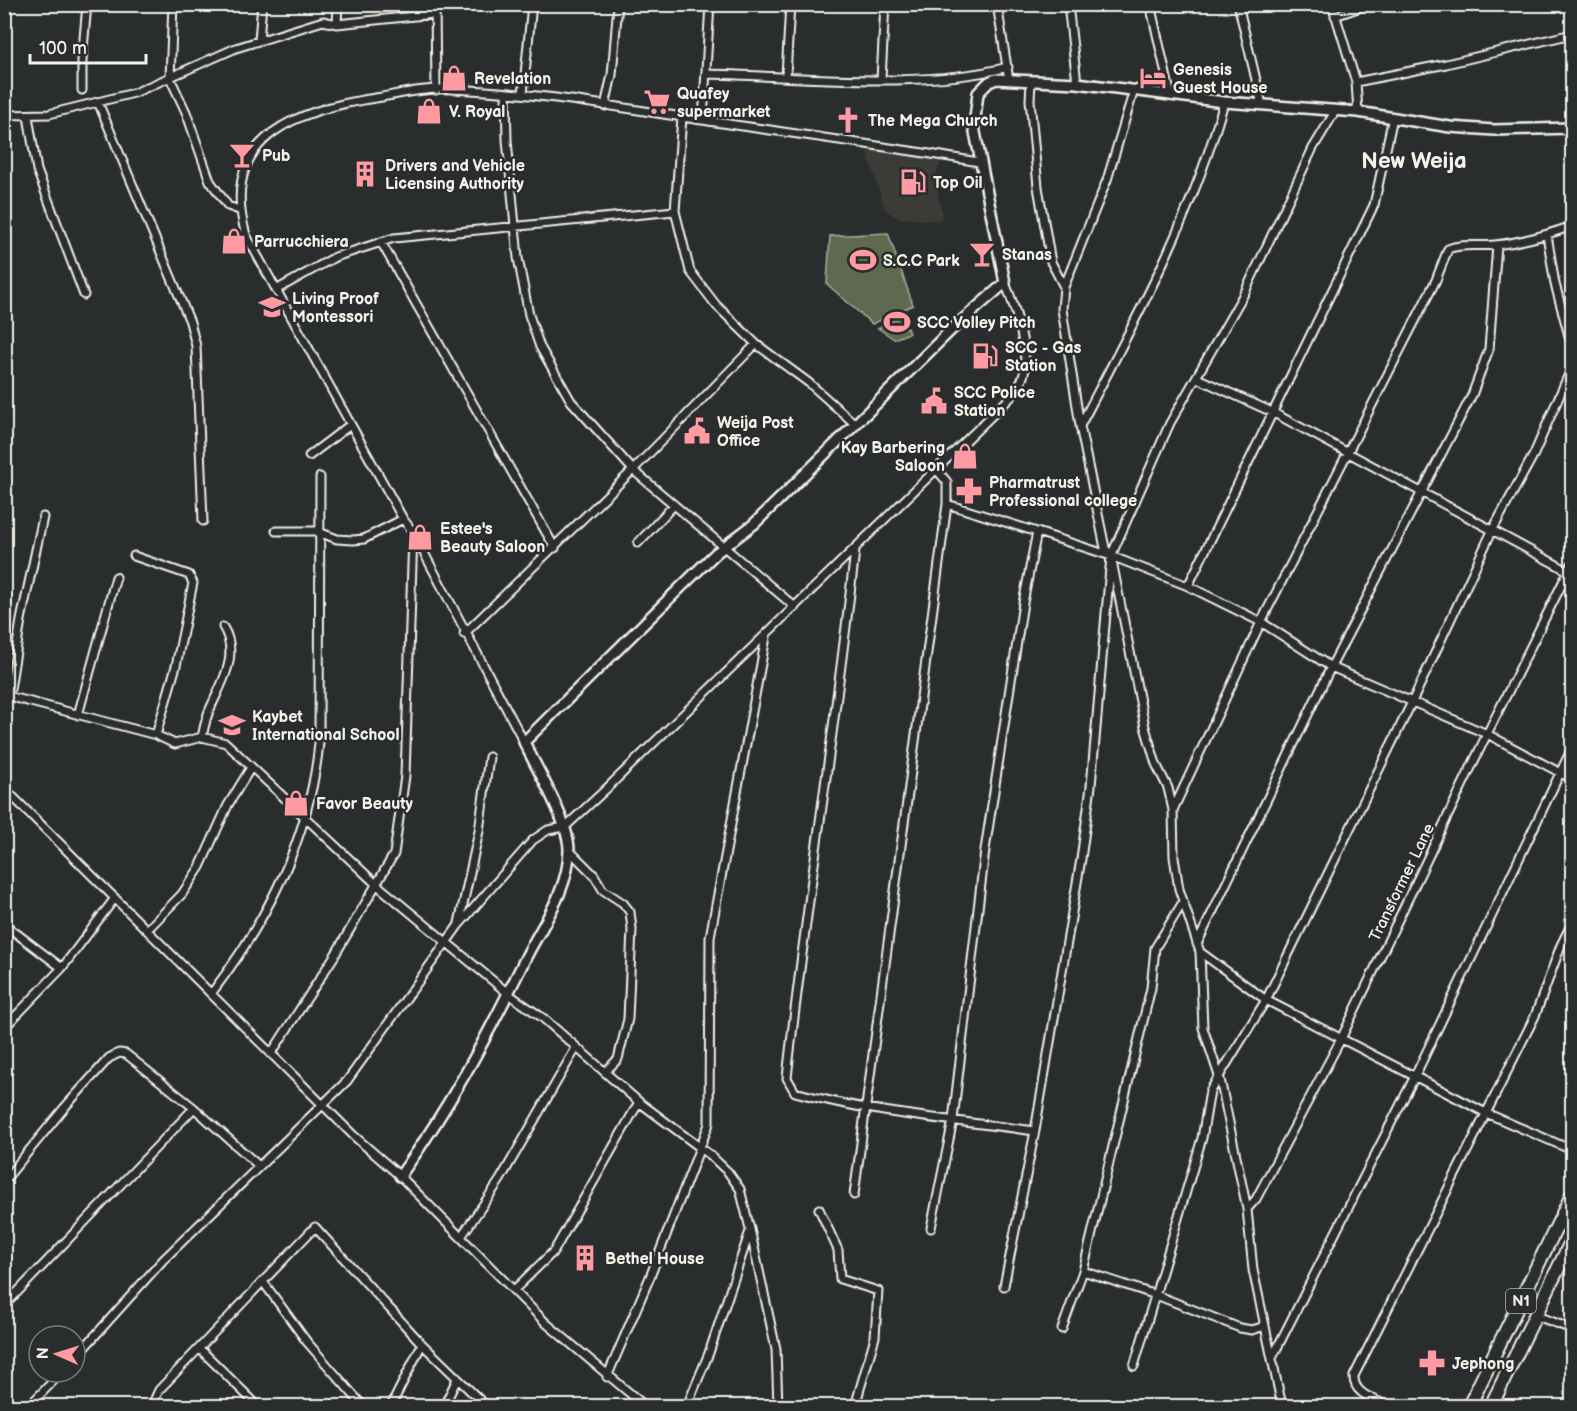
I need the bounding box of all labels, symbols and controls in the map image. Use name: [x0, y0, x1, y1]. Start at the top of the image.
scale bar: [30, 27, 146, 65]
text: 100 m: [39, 38, 87, 59]
place label: Genesis Guest House: [1173, 61, 1267, 98]
shop icon: Revelation: [439, 63, 469, 93]
hotel icon: Genesis Guest House: [1138, 63, 1168, 93]
place label: Revelation: [474, 70, 551, 89]
place label: Quafey supermarket: [677, 85, 771, 122]
supermarket icon: Quafey supermarket: [642, 87, 672, 117]
shop icon: V. Royal: [414, 96, 444, 126]
place label: V. Royal: [449, 103, 505, 122]
church icon: The Mega Church: [833, 105, 863, 135]
place label: The Mega Church: [868, 112, 997, 131]
bar icon: Pub: [227, 140, 257, 170]
place label: Pub: [262, 147, 291, 166]
district label: New Weija: [1361, 148, 1467, 175]
place label: Drivers and Vehicle Licensing Authority: [385, 157, 525, 194]
building icon: Drivers and Vehicle Licensing Authority: [350, 159, 380, 189]
fuel station icon: Top Oil: [898, 167, 928, 197]
place label: Top Oil: [933, 174, 983, 193]
shop icon: Parrucchiera: [219, 226, 249, 256]
place label: Parrucchiera: [254, 233, 349, 252]
bar icon: Stanas: [967, 239, 997, 269]
sports icon: S.C.C Park: [848, 245, 878, 275]
place label: Stanas: [1002, 246, 1052, 265]
place label: S.C.C Park: [883, 252, 960, 271]
place label: Living Proof Montessori: [292, 290, 380, 327]
school or university icon: Living Proof Montessori: [257, 292, 287, 322]
sports icon: SCC Volley Pitch: [882, 307, 912, 337]
place label: SCC Volley Pitch: [917, 314, 1036, 333]
place label: SCC - Gas Station: [1005, 339, 1082, 376]
fuel station icon: SCC - Gas Station: [970, 341, 1000, 371]
place label: SCC Police Station: [954, 384, 1035, 421]
public building icon: SCC Police Station: [919, 386, 949, 416]
place label: Weija Post Office: [717, 414, 794, 451]
public building icon: Weija Post Office: [682, 416, 712, 446]
place label: Kay Barbering Saloon: [841, 439, 945, 476]
shop icon: Kay Barbering Saloon: [950, 441, 980, 471]
place label: Pharmatrust Professional college: [989, 474, 1137, 511]
pharmacy icon: Pharmatrust Professional college: [954, 476, 984, 506]
place label: Estee's Beauty Saloon: [440, 520, 545, 557]
shop icon: Estee's Beauty Saloon: [405, 522, 435, 552]
place label: Kaybet International School: [252, 708, 399, 745]
school or university icon: Kaybet International School: [217, 710, 247, 740]
shop icon: Favor Beauty: [281, 788, 311, 818]
place label: Favor Beauty: [316, 795, 414, 814]
street label: Transformer Lane: [1366, 820, 1439, 945]
building icon: Bethel House: [570, 1243, 600, 1273]
place label: Bethel House: [605, 1250, 704, 1269]
road number: N1: [1506, 1289, 1536, 1313]
north arrow: [27, 1324, 87, 1384]
text: N: [34, 1347, 53, 1360]
pharmacy icon: Jephong: [1417, 1348, 1447, 1378]
place label: Jephong: [1452, 1355, 1514, 1374]

